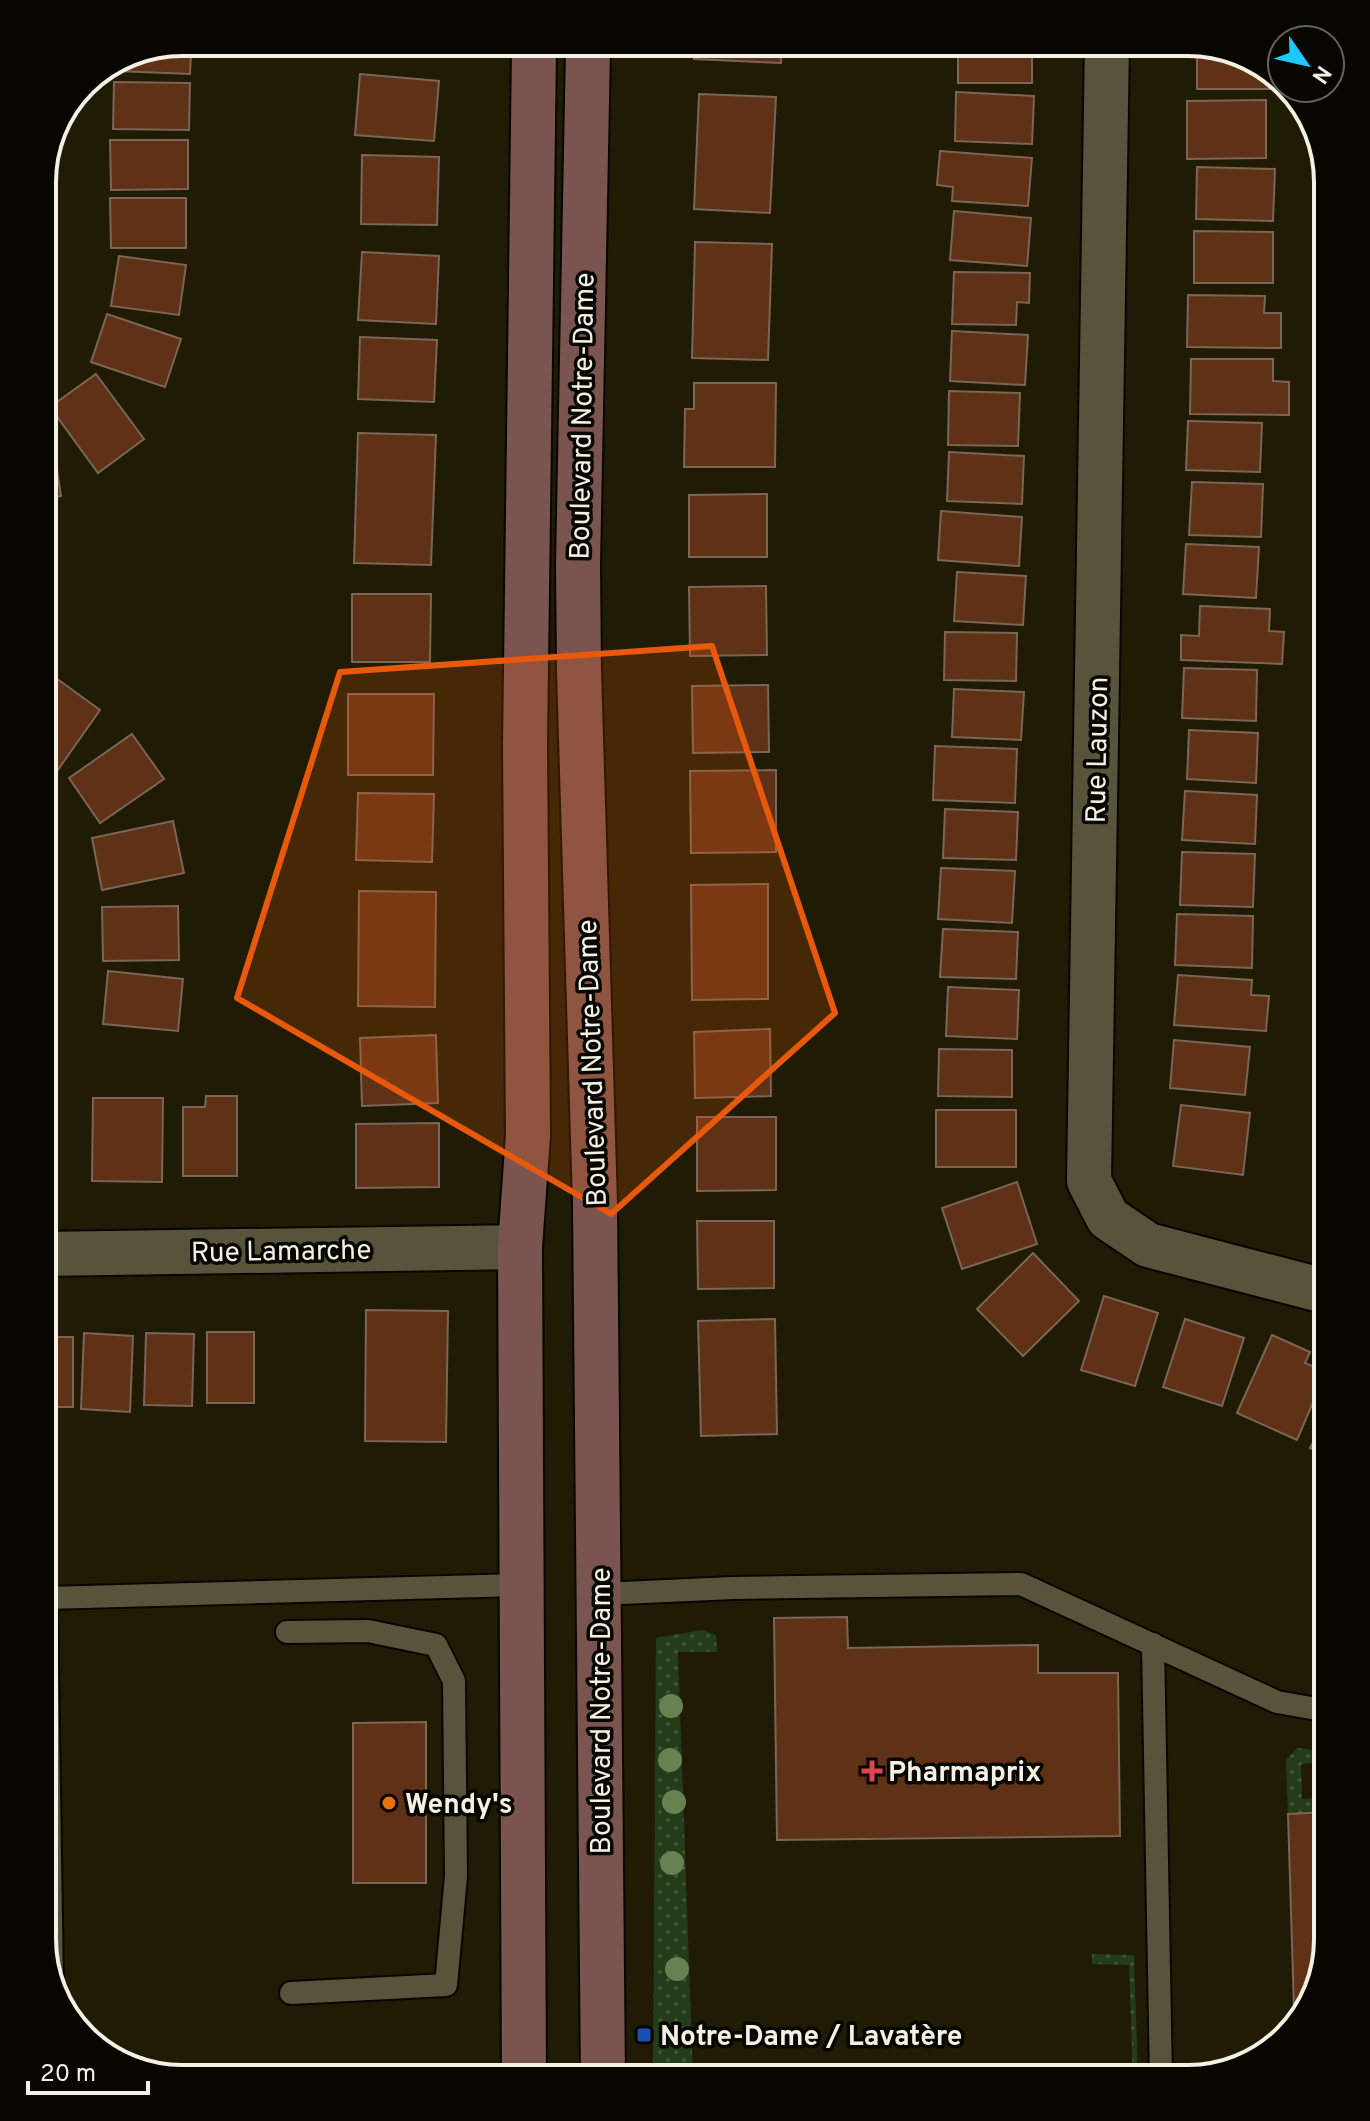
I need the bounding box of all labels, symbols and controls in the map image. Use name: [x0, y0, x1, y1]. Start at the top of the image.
north arrow: [1266, 24, 1346, 104]
text: N: [1305, 60, 1336, 88]
street label: Boulevard Notre-Dame: [563, 272, 605, 560]
street label: Rue Lauzon: [1080, 676, 1118, 824]
street label: Boulevard Notre-Dame: [571, 919, 617, 1207]
street label: Rue Lamarche: [190, 1233, 372, 1273]
street label: Boulevard Notre-Dame: [585, 1567, 621, 1855]
place label: Pharmaprix: [888, 1756, 1041, 1792]
marker: Pharmaprix: [863, 1762, 881, 1780]
place label: Wendy's: [405, 1788, 513, 1824]
marker: Wendy's: [380, 1794, 398, 1812]
place label: Notre-Dame / Lavatère: [660, 2020, 962, 2056]
marker: Notre-Dame / Lavatère: [635, 2026, 653, 2044]
scale bar: [28, 2045, 148, 2095]
text: 20 m: [40, 2060, 96, 2090]

